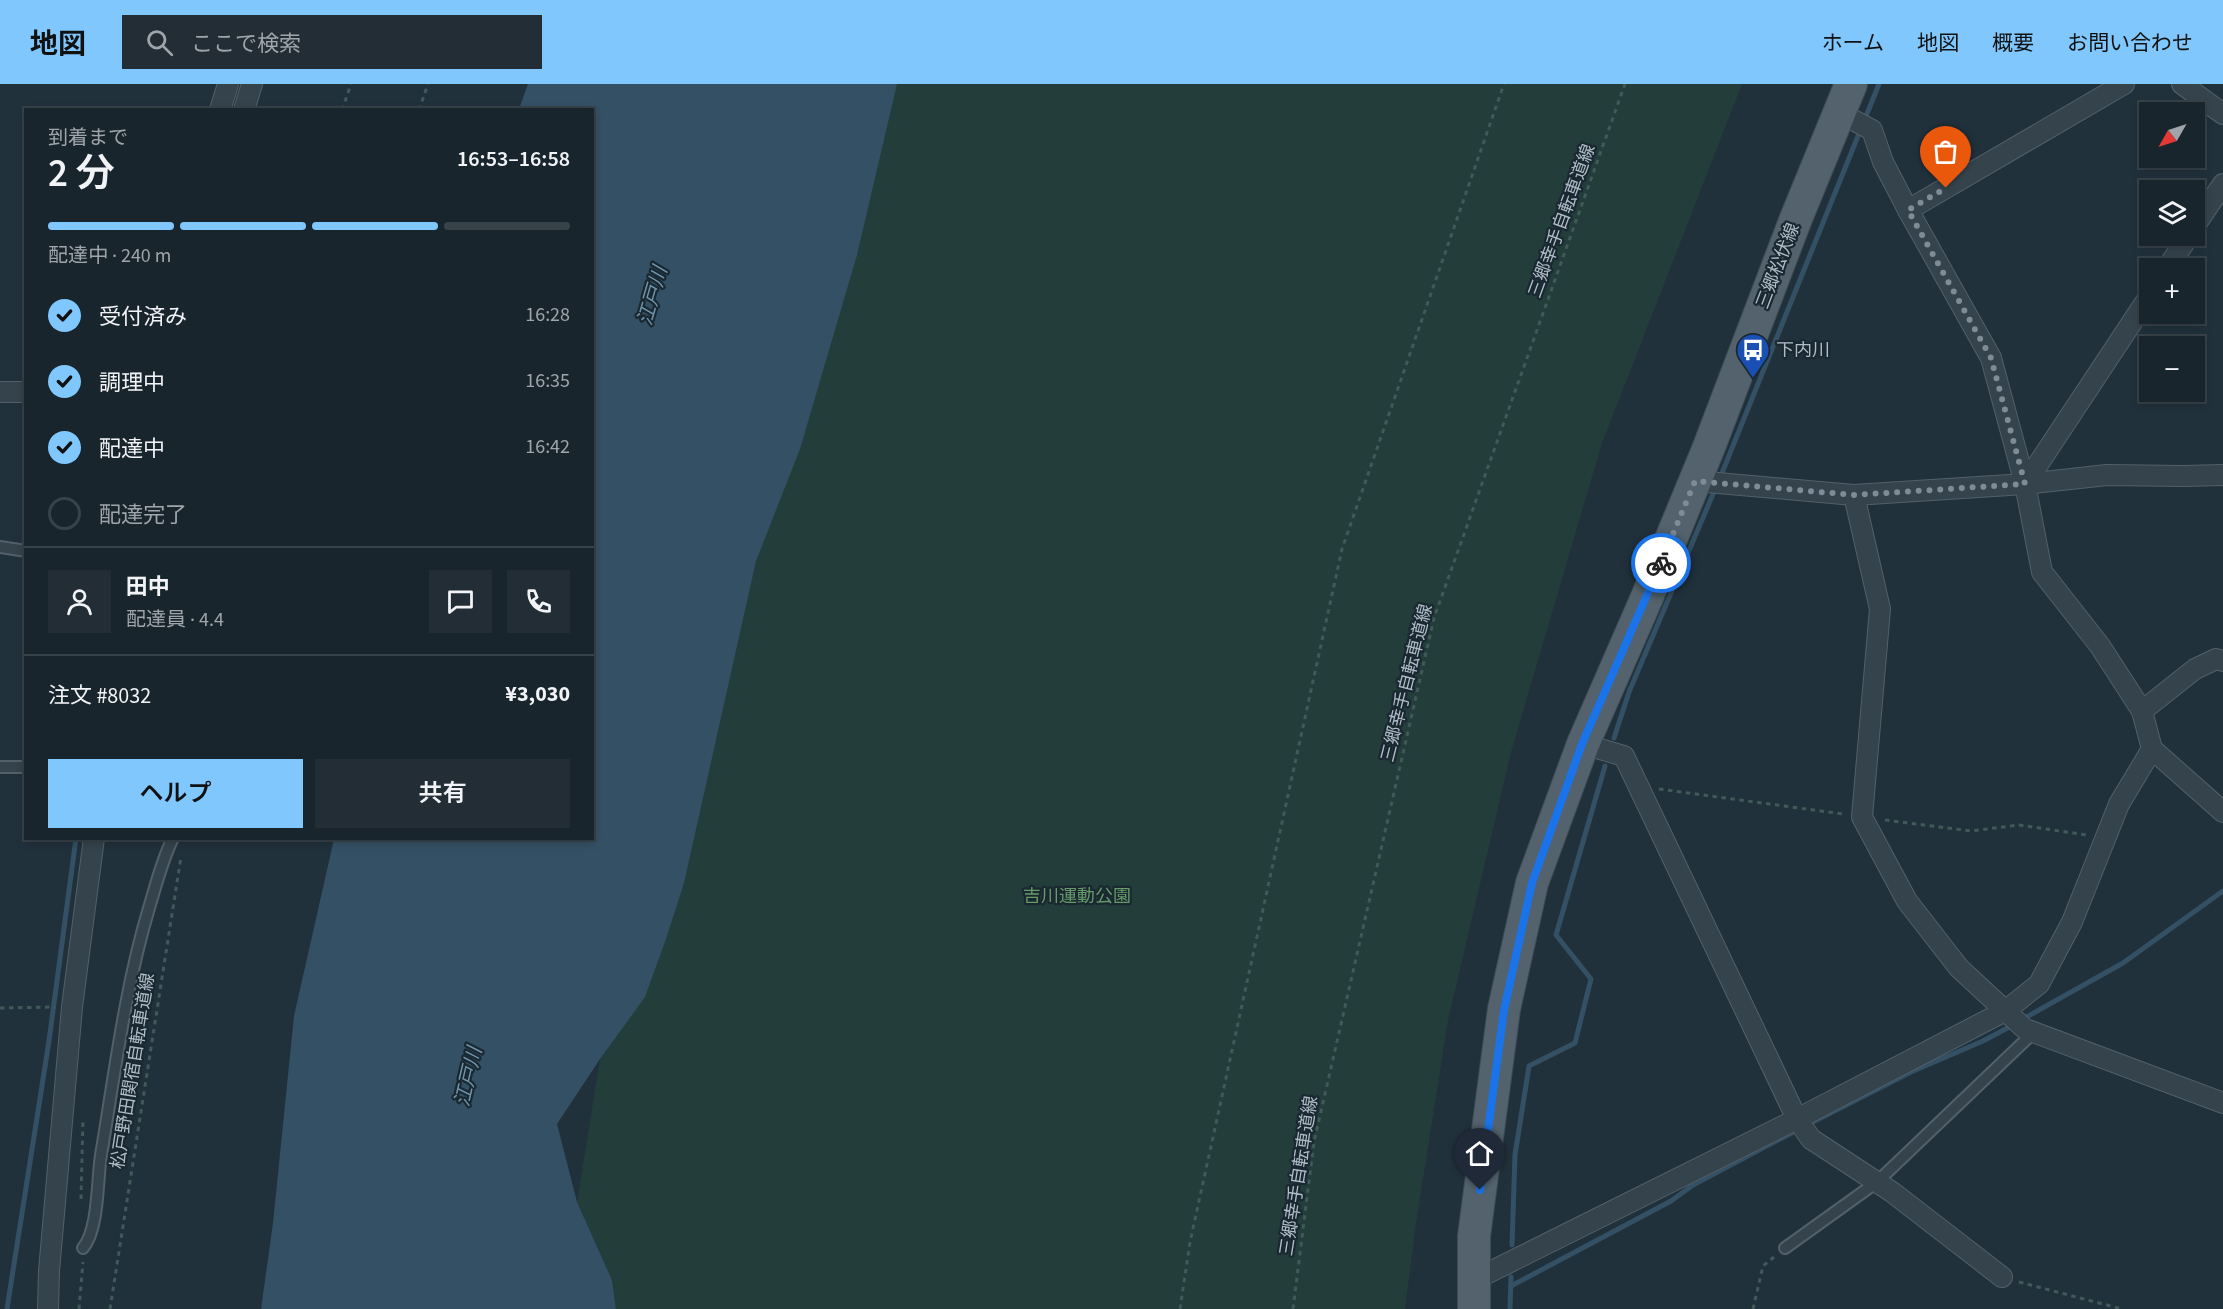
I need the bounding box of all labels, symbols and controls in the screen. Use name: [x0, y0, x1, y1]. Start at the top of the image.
search box: [122, 15, 542, 69]
text: 地図: [30, 24, 86, 64]
icon: search: [143, 26, 176, 59]
text: ここで検索: [191, 28, 301, 60]
text: ホーム: [1822, 28, 1884, 58]
text: 地図: [1917, 28, 1959, 58]
text: 概要: [1992, 28, 2034, 58]
text: お問い合わせ: [2067, 28, 2193, 58]
north arrow: [2139, 102, 2205, 168]
map controls: [2139, 102, 2205, 402]
text: 到着まで: [48, 124, 128, 152]
pin: [1920, 126, 1971, 188]
icon: bag: [1929, 135, 1962, 168]
street label: 三郷幸手自転車道線: [1523, 141, 1601, 301]
text: 16:53–16:58: [457, 143, 570, 175]
text: 2 分: [48, 146, 115, 202]
button: layers: [2139, 180, 2205, 246]
street label: 三郷松伏線: [1750, 220, 1806, 312]
text: 配達中 · 240 m: [48, 242, 171, 270]
button: +: [2139, 258, 2205, 324]
water label: 江戸川: [631, 261, 675, 329]
icon: check: [48, 299, 81, 332]
text: 受付済み: [99, 301, 187, 333]
text: 16:28: [525, 301, 570, 329]
bus stop icon: 下内川: [1735, 332, 1771, 379]
button: −: [2139, 336, 2205, 402]
place label: 下内川: [1776, 338, 1830, 363]
icon: check: [48, 365, 81, 398]
text: 調理中: [99, 367, 165, 399]
text: 16:35: [525, 367, 570, 395]
icon: check: [48, 431, 81, 464]
text: 配達中: [99, 433, 165, 465]
text: 16:42: [525, 433, 570, 461]
text: 配達完了: [99, 499, 187, 531]
courier: [1631, 533, 1691, 593]
icon: bike: [1645, 547, 1678, 580]
button: person: [48, 570, 111, 633]
button: chat: [429, 570, 492, 633]
button: phone: [507, 570, 570, 633]
text: 田中: [126, 571, 170, 603]
street label: 三郷幸手自転車道線: [1375, 601, 1439, 765]
text: 配達員 · 4.4: [126, 606, 224, 634]
text: ¥3,030: [505, 678, 570, 710]
text: 注文 #8032: [48, 680, 151, 712]
button: ヘルプ: [48, 759, 303, 828]
button: 共有: [315, 759, 570, 828]
park label: 吉川運動公園: [1023, 884, 1131, 909]
street label: 松戸野田関宿自転車道線: [105, 971, 161, 1171]
water label: 江戸川: [449, 1043, 490, 1109]
street label: 三郷幸手自転車道線: [1274, 1094, 1324, 1258]
pin: [1454, 1128, 1505, 1190]
icon: home: [1463, 1137, 1496, 1170]

